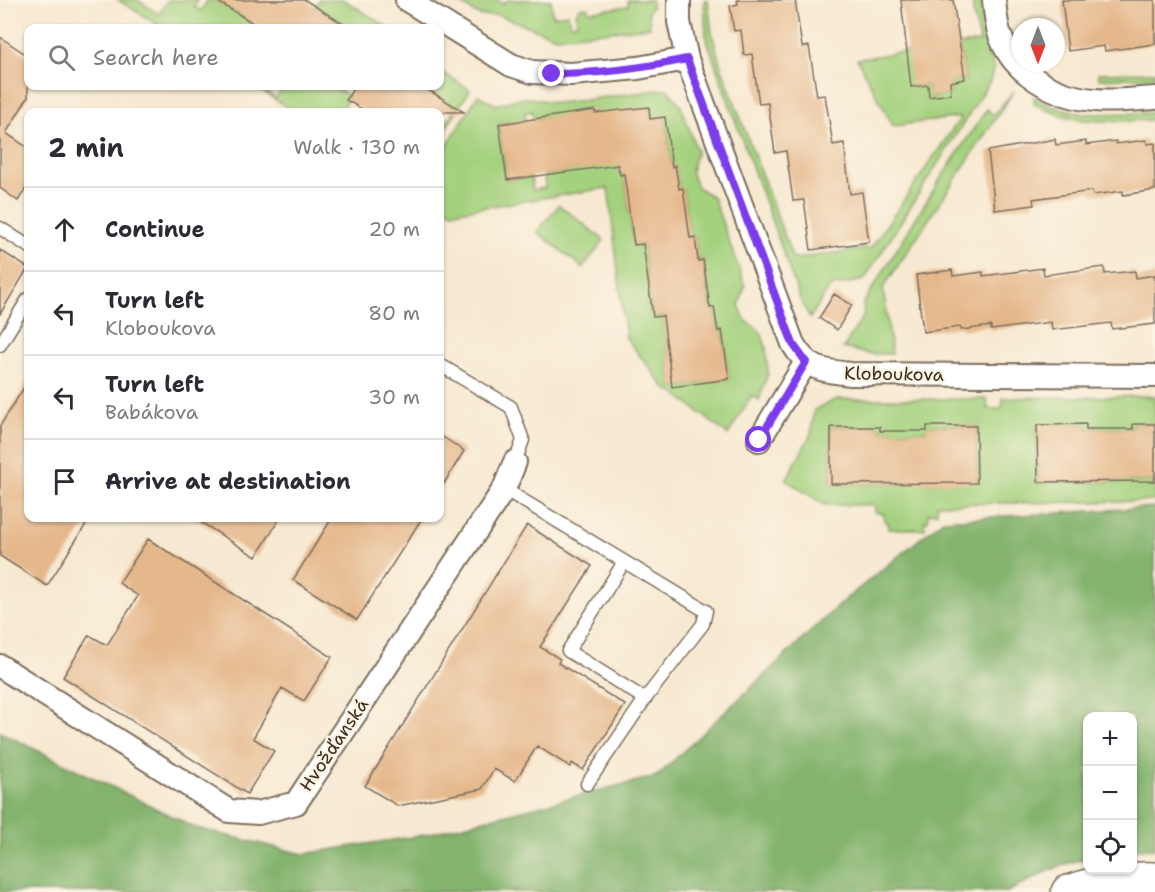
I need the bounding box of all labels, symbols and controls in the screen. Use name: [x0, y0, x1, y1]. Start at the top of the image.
north arrow: [1011, 18, 1065, 72]
search box: [24, 24, 444, 90]
icon: search: [45, 41, 78, 74]
text: Search here: [93, 43, 219, 72]
route end: [538, 60, 564, 86]
text: 2 min: [48, 130, 124, 165]
text: Walk · 130 m: [293, 134, 420, 160]
icon: ahead: [48, 213, 81, 246]
text: Continue: [105, 215, 205, 244]
text: 20 m: [369, 216, 420, 242]
text: Turn left: [105, 286, 204, 315]
icon: left: [48, 297, 81, 330]
text: 80 m: [368, 300, 420, 326]
text: Kloboukova: [105, 315, 216, 341]
street label: Kloboukova: [844, 361, 944, 387]
text: Turn left: [105, 370, 204, 399]
icon: left: [48, 381, 81, 414]
text: 30 m: [368, 384, 420, 410]
text: Babákova: [105, 399, 198, 425]
route start: [745, 426, 771, 452]
icon: arrive: [48, 465, 81, 498]
text: Arrive at destination: [105, 467, 351, 496]
street label: Hvožďanská: [294, 694, 374, 796]
map controls: [1083, 712, 1137, 874]
button: +: [1083, 712, 1137, 766]
button: −: [1083, 766, 1137, 820]
button: locate: [1083, 820, 1137, 874]

